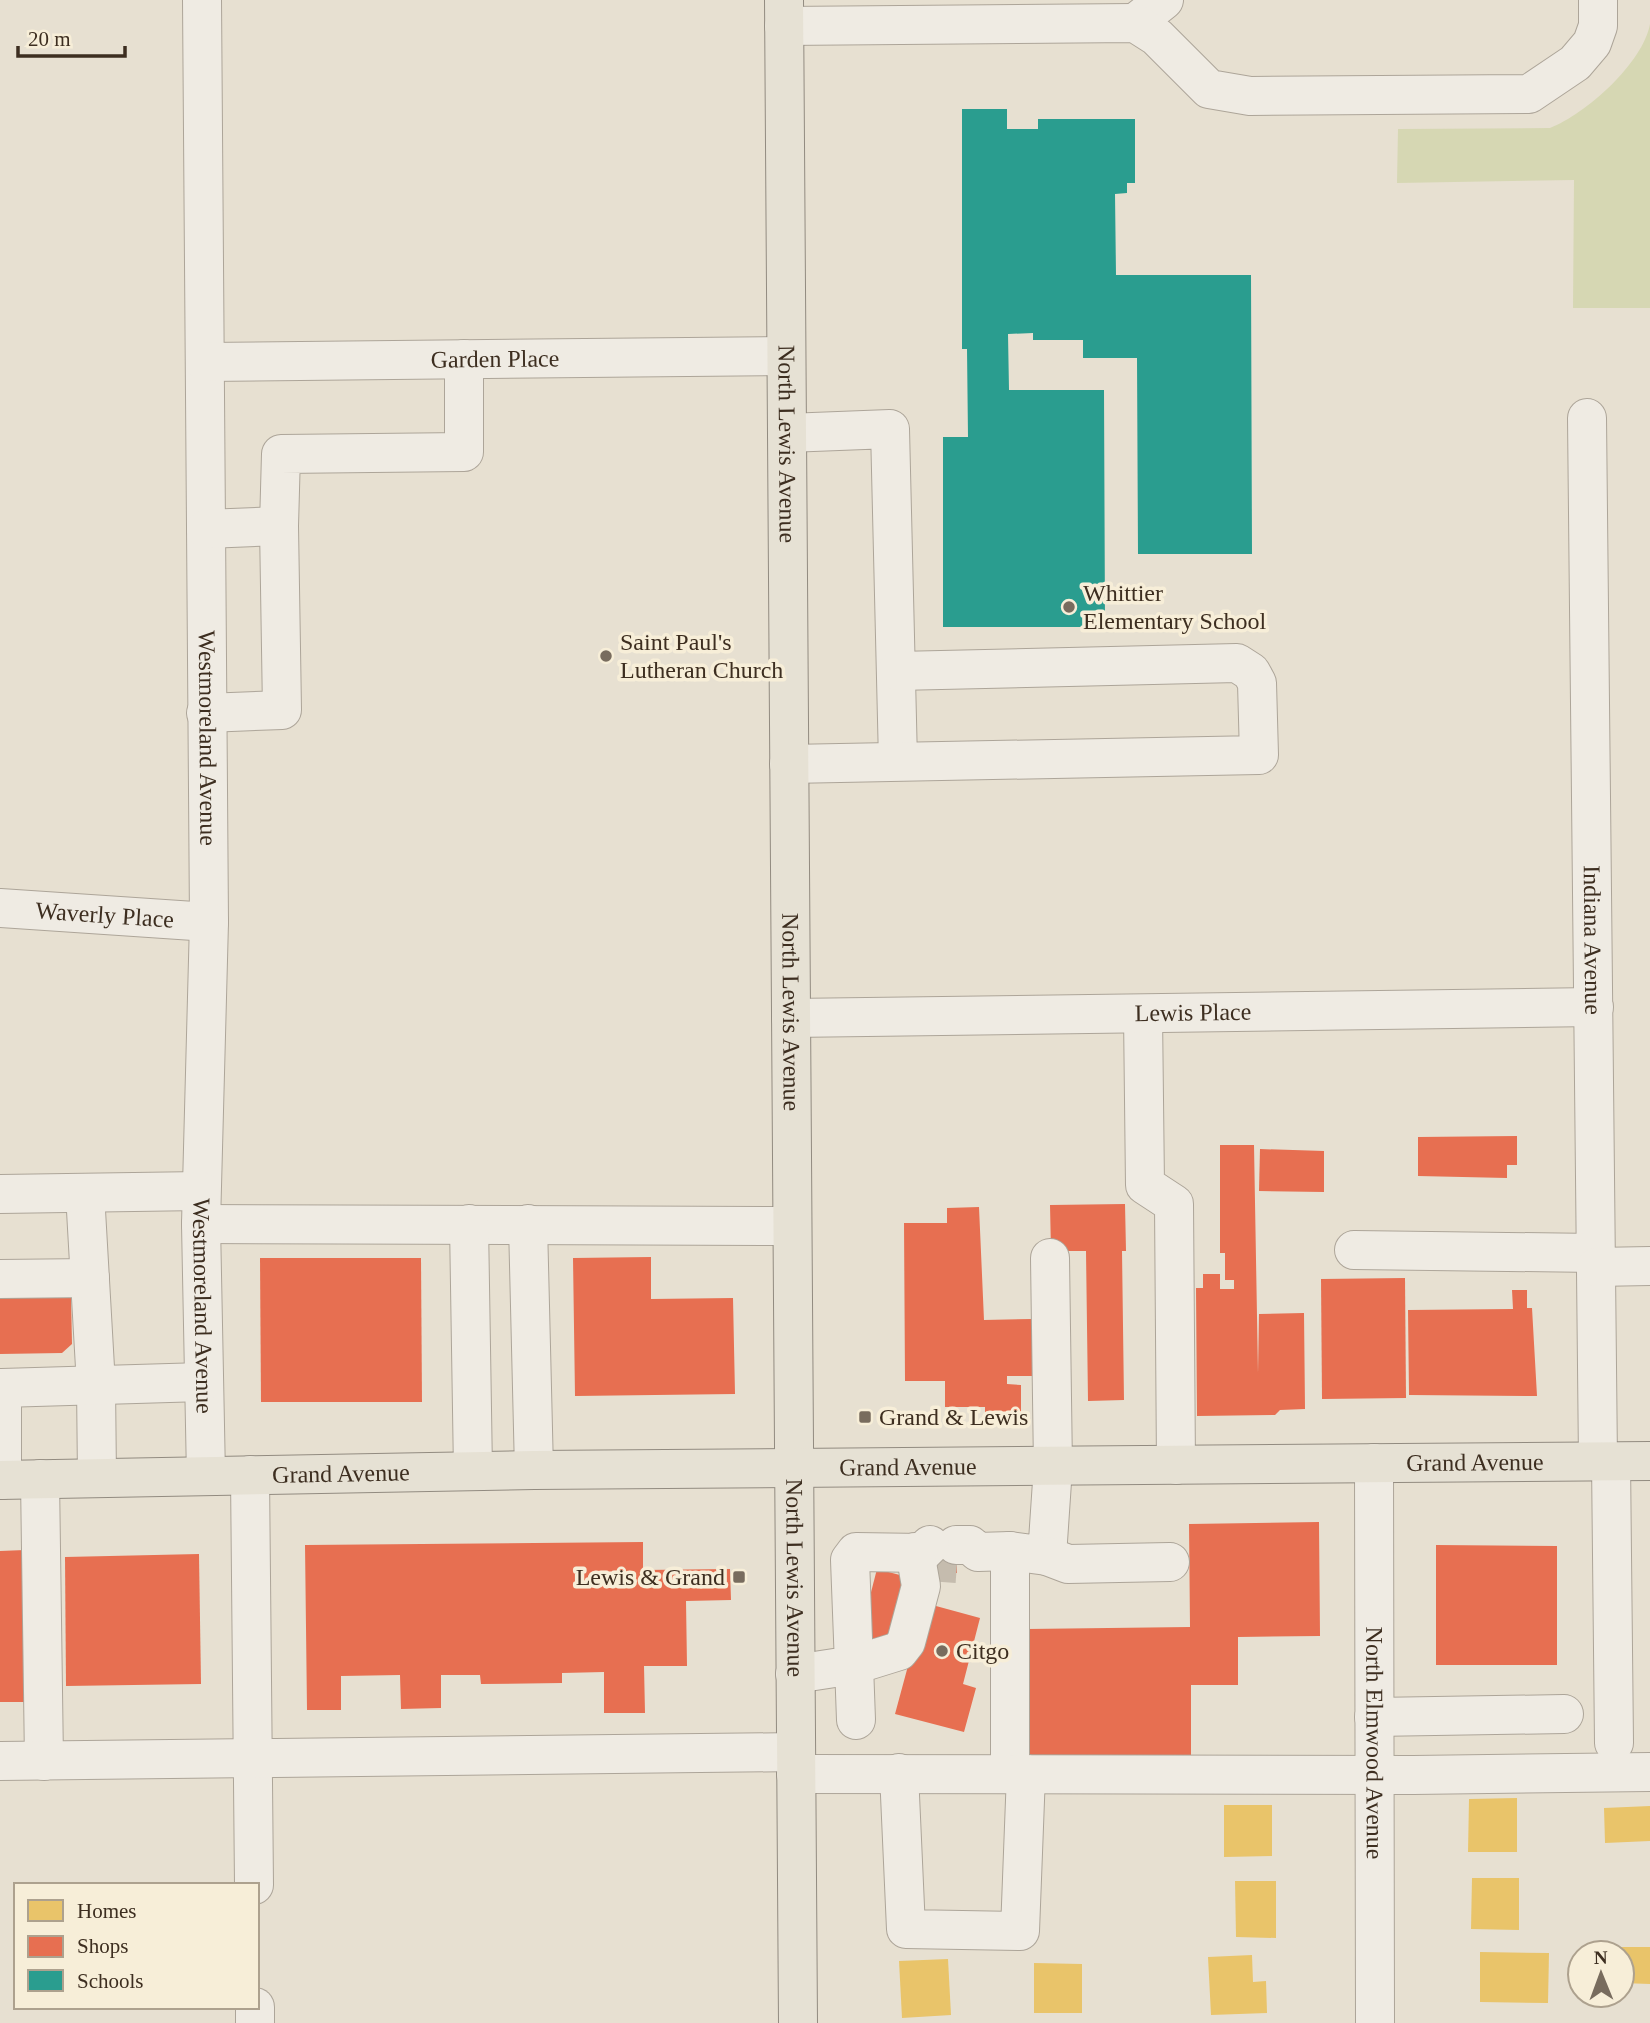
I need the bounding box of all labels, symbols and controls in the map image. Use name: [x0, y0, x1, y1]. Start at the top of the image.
scale bar: [18, 14, 124, 58]
text: 20 m: [28, 27, 71, 51]
street label: Garden Place: [431, 345, 559, 373]
street label: North Lewis Avenue: [773, 345, 801, 543]
place label: Whittier Elementary School: [1083, 580, 1267, 634]
marker: Whittier Elementary School: [1061, 599, 1077, 615]
place label: Saint Paul's Lutheran Church: [620, 629, 783, 683]
street label: Westmoreland Avenue: [194, 630, 221, 846]
marker: Saint Paul's Lutheran Church: [598, 648, 614, 664]
street label: Indiana Avenue: [1579, 865, 1606, 1015]
street label: Waverly Place: [35, 897, 175, 933]
street label: North Lewis Avenue: [777, 913, 805, 1111]
street label: Lewis Place: [1134, 999, 1251, 1026]
street label: Westmoreland Avenue: [188, 1198, 218, 1414]
place label: Grand & Lewis: [879, 1404, 1028, 1430]
marker: Grand & Lewis: [857, 1409, 873, 1425]
street label: Grand Avenue: [1406, 1449, 1544, 1476]
street label: Grand Avenue: [839, 1453, 977, 1481]
street label: Grand Avenue: [272, 1459, 410, 1488]
street label: North Lewis Avenue: [781, 1479, 809, 1677]
place label: Lewis & Grand: [576, 1564, 725, 1590]
marker: Lewis & Grand: [731, 1569, 747, 1585]
street label: North Elmwood Avenue: [1361, 1627, 1388, 1859]
place label: Citgo: [956, 1638, 1009, 1664]
marker: Citgo: [934, 1643, 950, 1659]
legend: [14, 1883, 259, 2009]
text: Homes: [77, 1899, 137, 1923]
text: Shops: [77, 1934, 128, 1958]
north arrow: [1566, 1939, 1636, 2009]
text: N: [1594, 1947, 1608, 1968]
text: Schools: [77, 1969, 144, 1993]

